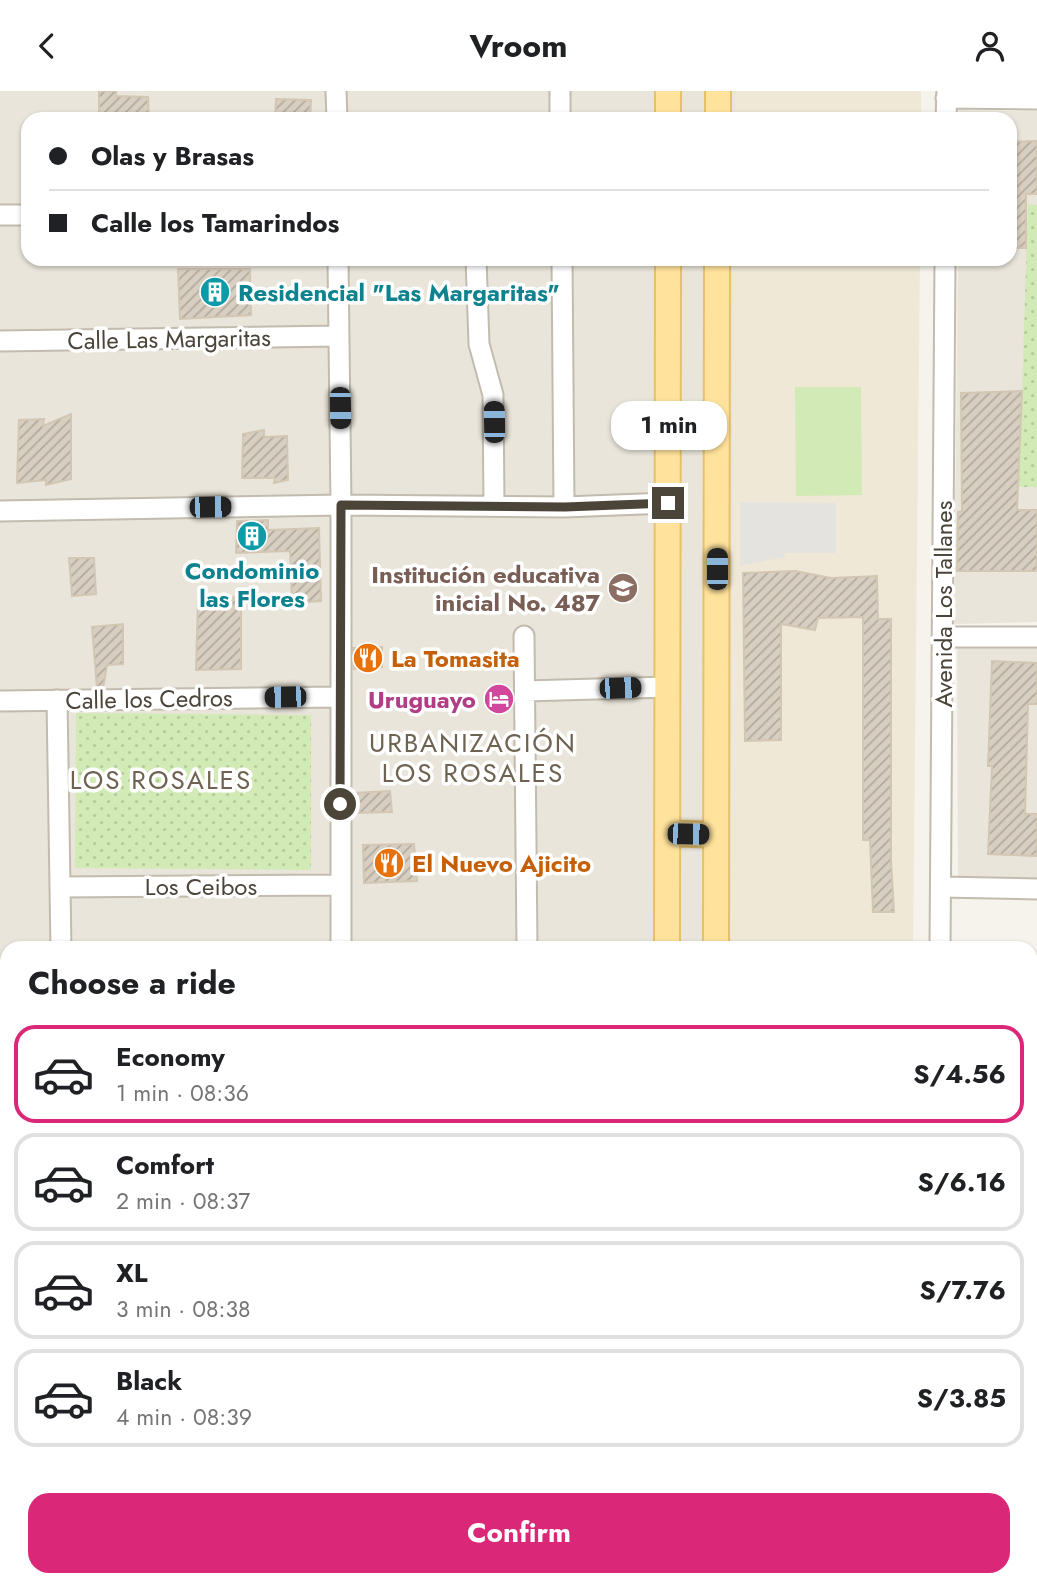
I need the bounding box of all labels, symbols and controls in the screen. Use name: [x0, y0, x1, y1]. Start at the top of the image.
text: Vroom: [470, 23, 567, 69]
icon: back: [28, 27, 66, 65]
icon: person: [971, 27, 1009, 65]
text: Olas y Brasas: [91, 137, 254, 175]
text: Calle los Tamarindos: [91, 204, 339, 242]
building icon: Residencial "Las Margaritas": [198, 275, 232, 309]
place label: Residencial "Las Margaritas": [238, 275, 560, 310]
street label: Calle Las Margaritas: [67, 320, 271, 358]
car: [330, 387, 351, 429]
car: [484, 401, 505, 443]
callout: 1 min: [610, 401, 726, 451]
text: 1 min: [640, 408, 698, 442]
route end: [652, 487, 684, 519]
car: [189, 496, 232, 518]
street label: Avenida Los Tallanes: [926, 501, 961, 707]
building icon: Condominio las Flores: [235, 519, 269, 553]
car: [707, 548, 728, 590]
place label: Condominio las Flores: [185, 553, 319, 616]
place label: Institución educativa inicial No. 487: [371, 557, 601, 620]
school or university icon: Institución educativa inicial No. 487: [606, 571, 640, 605]
restaurant icon: La Tomasita: [351, 641, 385, 675]
place label: La Tomasita: [391, 641, 520, 676]
car: [599, 677, 642, 699]
street label: Calle los Cedros: [65, 680, 233, 718]
place label: Uruguayo: [368, 682, 476, 717]
hotel icon: Uruguayo: [482, 682, 516, 716]
car: [264, 686, 307, 708]
district label: URBANIZACIÓN LOS ROSALES: [369, 724, 577, 792]
district label: LOS ROSALES: [70, 761, 252, 799]
route start: [324, 788, 356, 820]
car: [667, 823, 710, 845]
restaurant icon: El Nuevo Ajicito: [372, 846, 406, 880]
place label: El Nuevo Ajicito: [412, 846, 591, 881]
street label: Los Ceibos: [145, 869, 257, 904]
text: Choose a ride: [28, 960, 236, 1006]
text: Economy: [116, 1038, 225, 1076]
icon: car: [32, 1043, 95, 1106]
text: S/4.56: [913, 1055, 1006, 1093]
text: 1 min · 08:36: [116, 1076, 249, 1110]
text: Comfort: [116, 1146, 214, 1184]
icon: car: [32, 1151, 95, 1214]
text: S/6.16: [918, 1163, 1006, 1201]
text: 2 min · 08:37: [116, 1184, 250, 1218]
text: XL: [116, 1254, 148, 1292]
icon: car: [32, 1259, 95, 1322]
text: S/7.76: [919, 1271, 1006, 1309]
text: 3 min · 08:38: [116, 1292, 251, 1326]
text: Black: [116, 1362, 182, 1400]
icon: car: [32, 1367, 95, 1430]
text: S/3.85: [917, 1379, 1006, 1417]
text: 4 min · 08:39: [116, 1400, 252, 1434]
button: Confirm: [28, 1493, 1010, 1573]

